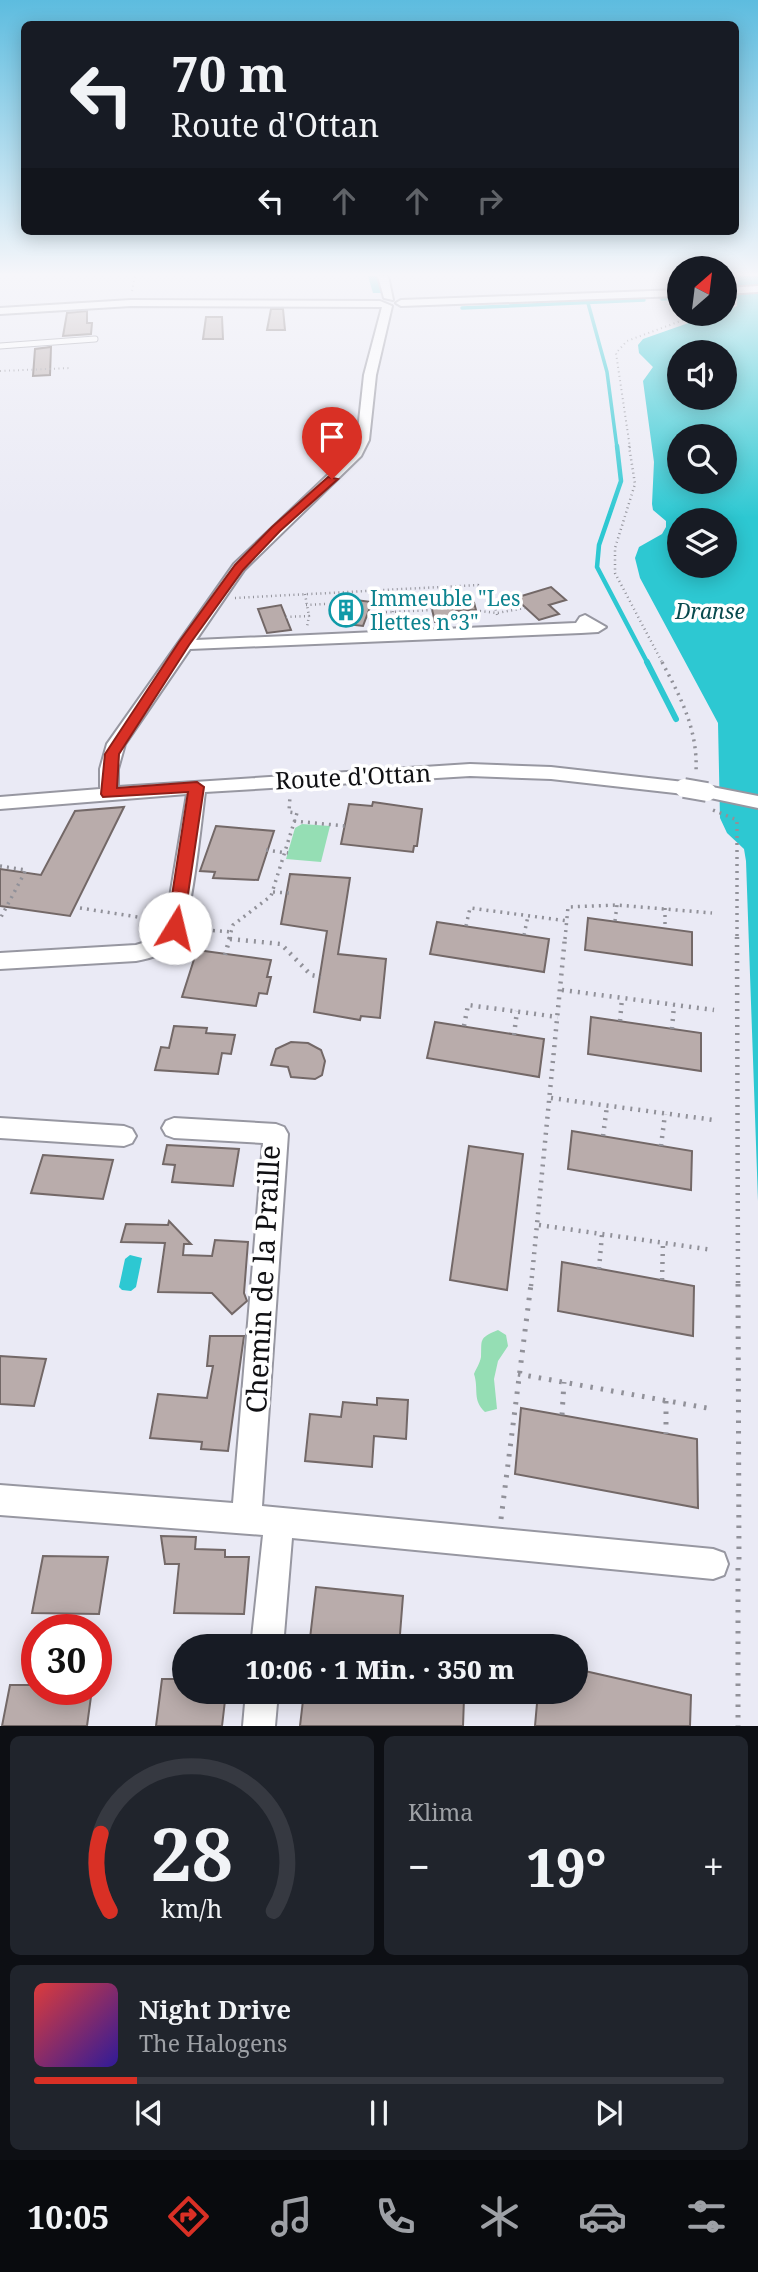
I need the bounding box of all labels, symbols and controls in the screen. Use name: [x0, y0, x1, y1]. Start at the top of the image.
text: 70 m: [171, 40, 287, 106]
icon: left: [56, 49, 147, 140]
text: Route d'Ottan: [171, 103, 379, 146]
icon: left: [252, 182, 290, 220]
icon: ahead: [325, 182, 363, 220]
icon: ahead: [398, 182, 436, 220]
icon: right: [471, 182, 509, 220]
north arrow: [667, 256, 737, 326]
map controls: [667, 256, 737, 578]
button: sound: [667, 340, 737, 410]
pin: [302, 407, 362, 479]
icon: arrive: [313, 418, 351, 456]
button: search: [667, 424, 737, 494]
button: layers: [667, 508, 737, 578]
place label: Immeuble "Les Ilettes n°3": [370, 584, 520, 636]
building icon: Immeuble "Les Ilettes n°3": [327, 591, 365, 629]
water label: Dranse: [674, 597, 745, 625]
street label: Route d'Ottan: [274, 755, 432, 797]
position arrow: [138, 891, 212, 965]
street label: Chemin de la Praille: [236, 1144, 288, 1414]
speed limit sign: 30: [21, 1614, 112, 1705]
text: 10:06 · 1 Min. · 350 m: [246, 1651, 514, 1687]
text: Klima: [408, 1796, 473, 1828]
text: 28: [151, 1804, 233, 1903]
text: 19°: [526, 1831, 606, 1902]
text: −: [408, 1840, 430, 1892]
text: +: [703, 1840, 724, 1892]
text: km/h: [161, 1891, 223, 1925]
text: Night Drive: [139, 1991, 291, 2027]
text: The Halogens: [139, 2027, 287, 2059]
icon: previous: [130, 2094, 168, 2132]
icon: pause: [360, 2094, 398, 2132]
icon: next: [590, 2094, 628, 2132]
icon: directions: [164, 2192, 213, 2241]
icon: music: [267, 2192, 316, 2241]
icon: phone: [371, 2192, 420, 2241]
icon: climate: [475, 2192, 524, 2241]
icon: car: [578, 2192, 627, 2241]
icon: filters: [682, 2192, 731, 2241]
text: 10:05: [27, 2195, 109, 2238]

